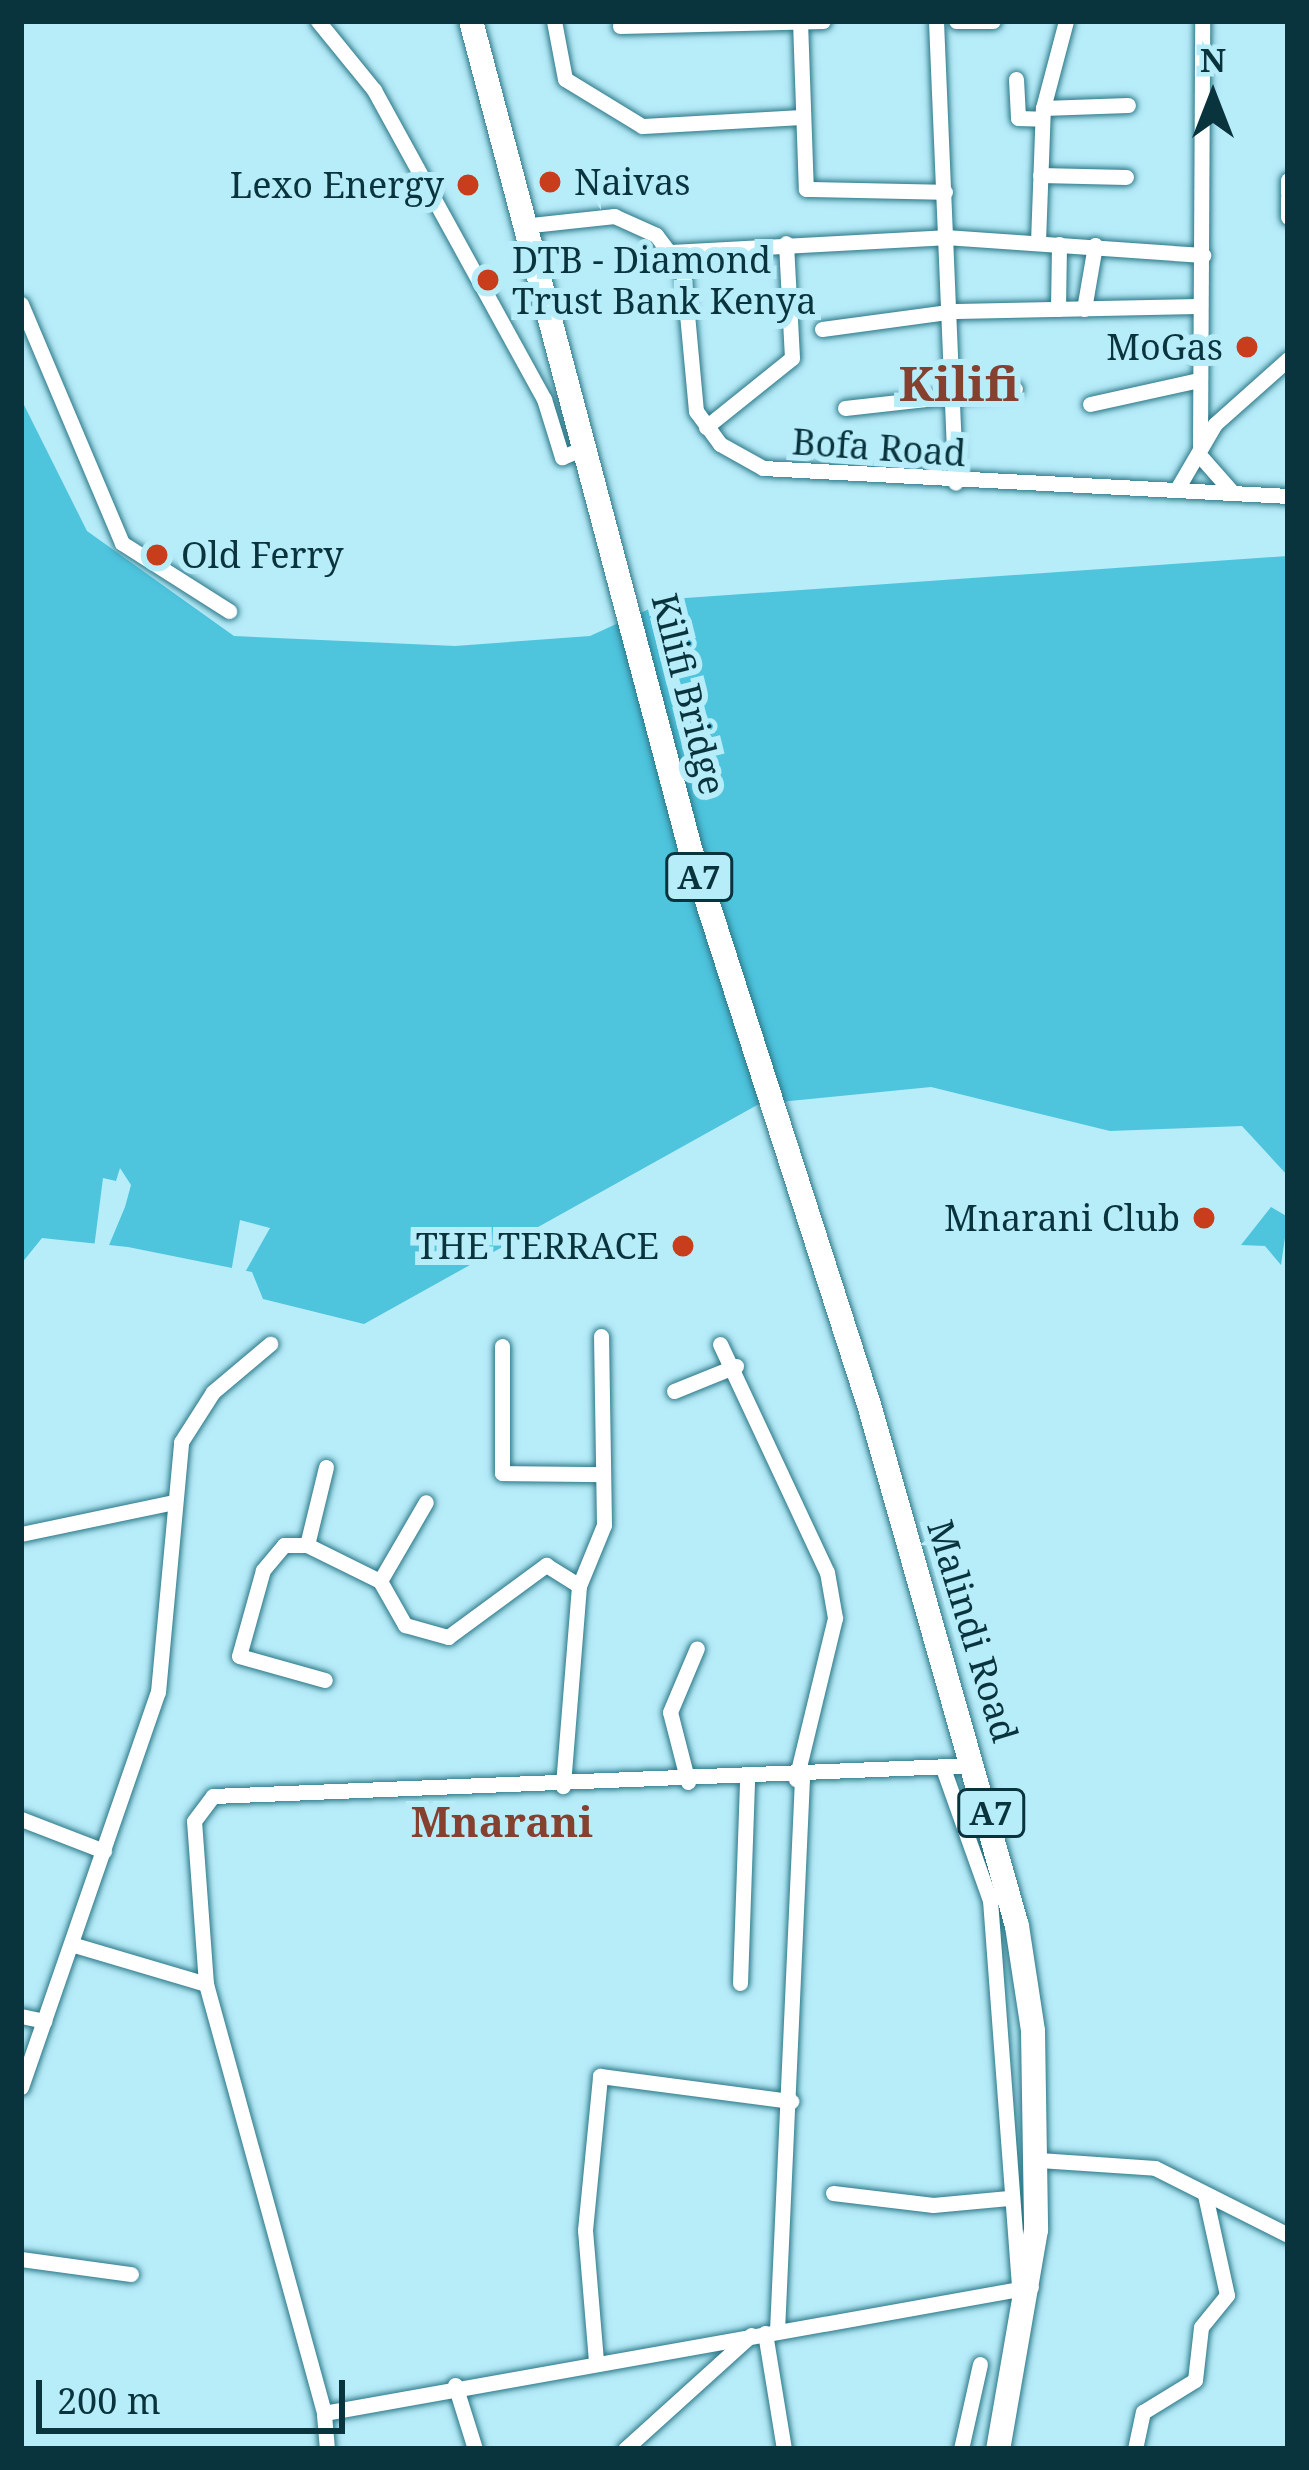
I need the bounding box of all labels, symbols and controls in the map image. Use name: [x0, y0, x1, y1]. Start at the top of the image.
north arrow: [1153, 36, 1273, 156]
text: N: [1200, 37, 1226, 82]
place label: Naivas: [574, 160, 691, 204]
place label: Lexo Energy: [230, 163, 444, 207]
marker: Naivas: [537, 169, 563, 195]
marker: Lexo Energy: [455, 172, 481, 198]
place label: DTB - Diamond Trust Bank Kenya: [512, 237, 816, 322]
marker: DTB - Diamond Trust Bank Kenya: [475, 267, 501, 293]
place label: MoGas: [1106, 325, 1223, 369]
marker: MoGas: [1234, 334, 1260, 360]
district label: Kilifi: [899, 354, 1019, 412]
street label: Bofa Road: [791, 419, 967, 475]
place label: Old Ferry: [181, 533, 344, 577]
marker: Old Ferry: [144, 542, 170, 568]
street label: Kilifi Bridge: [643, 589, 735, 799]
road number: A7: [663, 850, 735, 904]
place label: Mnarani Club: [944, 1196, 1180, 1240]
marker: Mnarani Club: [1191, 1205, 1217, 1231]
place label: THE TERRACE: [416, 1224, 659, 1268]
marker: THE TERRACE: [670, 1233, 696, 1259]
street label: Malindi Road: [919, 1515, 1027, 1747]
road number: A7: [955, 1786, 1027, 1840]
district label: Mnarani: [411, 1796, 593, 1846]
scale bar: [42, 2356, 351, 2430]
text: 200 m: [57, 2376, 161, 2425]

